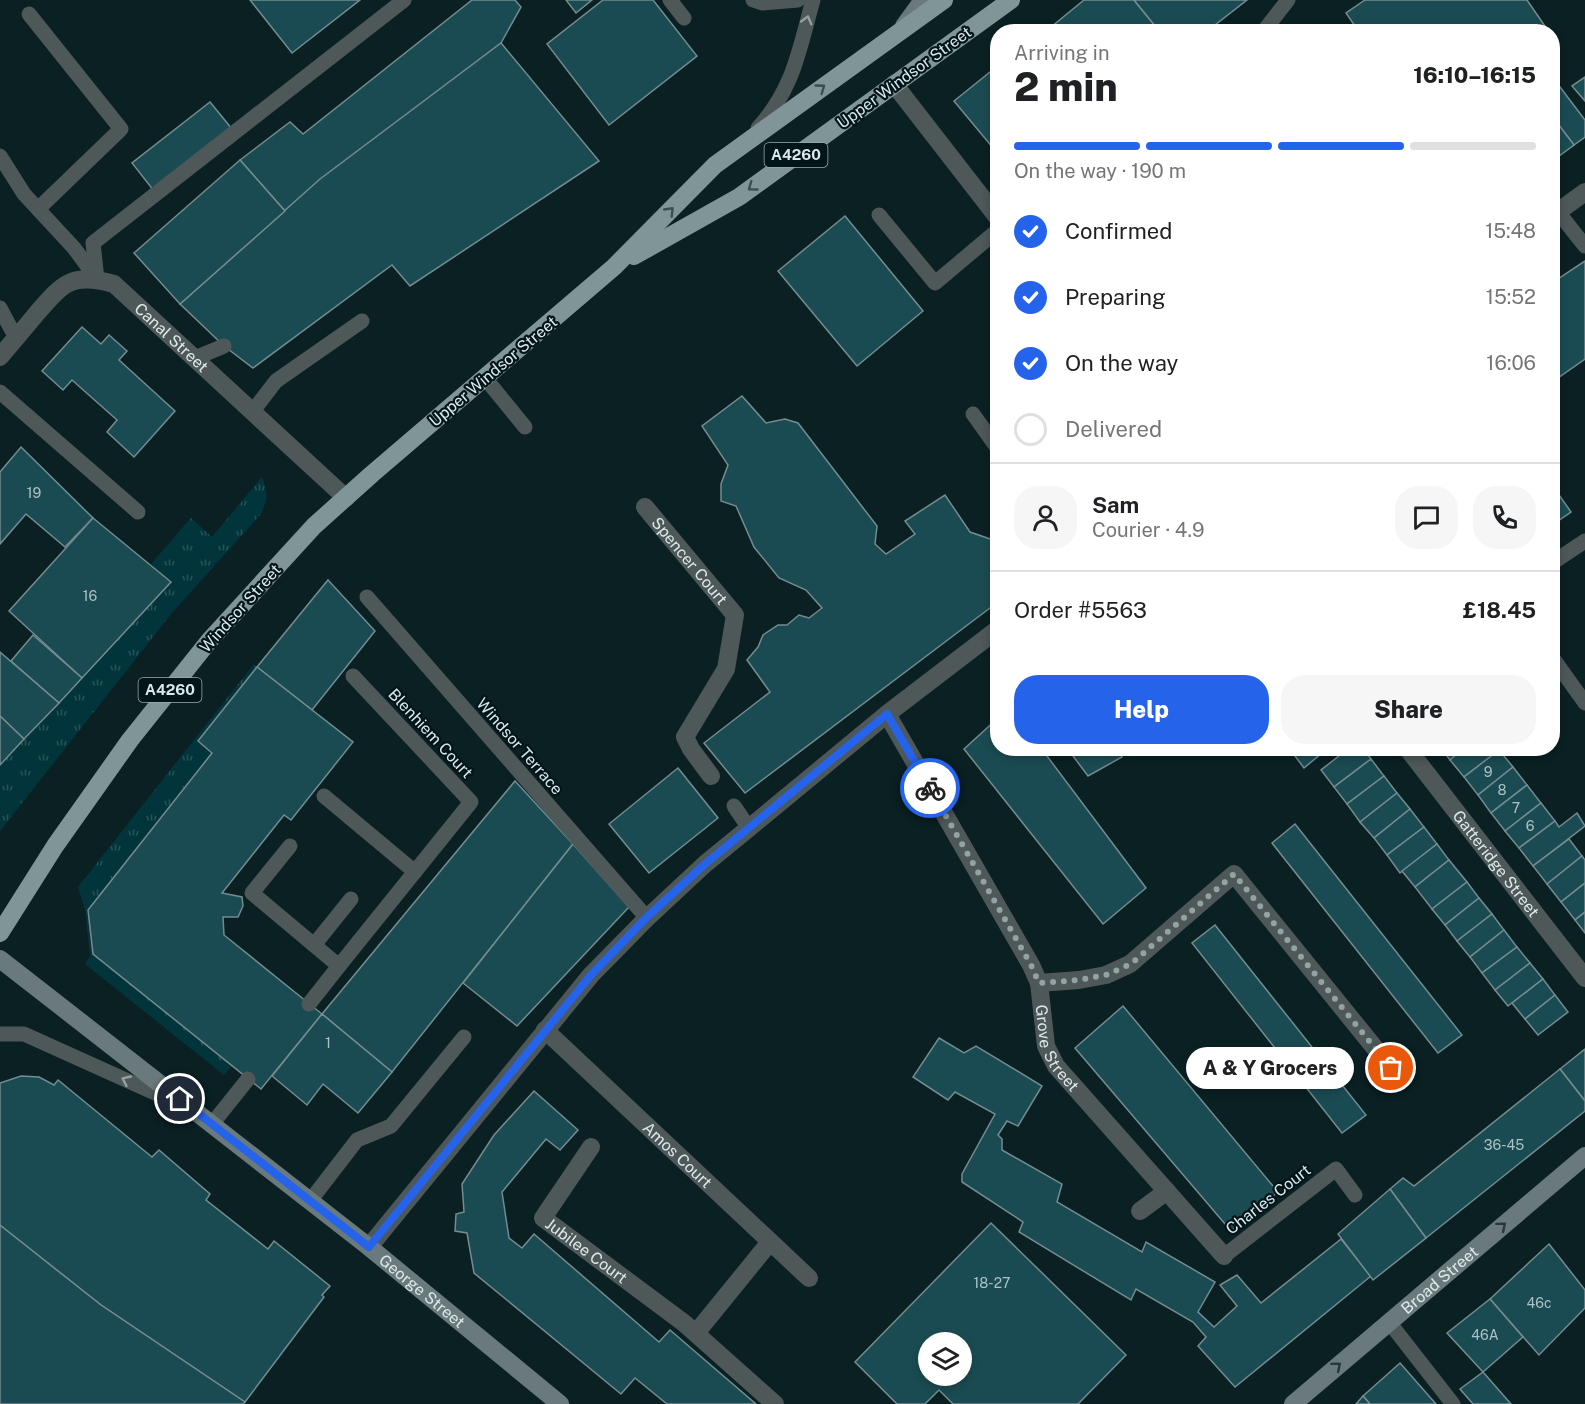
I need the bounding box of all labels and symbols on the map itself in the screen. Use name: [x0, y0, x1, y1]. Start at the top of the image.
one-way arrow: [800, 15, 813, 25]
street label: Upper Windsor Street: [833, 22, 975, 132]
one-way arrow: [815, 85, 826, 96]
road number: A4260: [764, 143, 828, 167]
one-way arrow: [747, 180, 758, 191]
one-way arrow: [663, 207, 674, 217]
street label: Canal Street: [131, 299, 212, 376]
street label: Upper Windsor Street: [425, 312, 561, 430]
house number: 19: [27, 485, 41, 501]
street label: Spencer Court: [648, 513, 731, 609]
street label: Windsor Street: [196, 560, 285, 656]
house number: 16: [83, 588, 97, 604]
road number: A4260: [138, 678, 201, 702]
street label: Blenhiem Court: [384, 685, 477, 782]
street label: Windsor Terrace: [473, 694, 567, 798]
courier: [900, 758, 960, 818]
house number: 9: [1484, 764, 1493, 780]
house number: 8: [1497, 782, 1507, 798]
house number: 7: [1512, 800, 1520, 816]
street label: Gatteridge Street: [1449, 807, 1543, 921]
house number: 6: [1526, 818, 1535, 834]
street label: Grove Street: [1031, 1004, 1083, 1095]
house number: 1: [325, 1035, 331, 1051]
pin: [1365, 1042, 1416, 1093]
callout: A & Y Grocers: [1187, 1047, 1355, 1089]
pin: [154, 1073, 205, 1124]
one-way arrow: [122, 1075, 133, 1087]
street label: Amos Court: [639, 1118, 716, 1192]
house number: 36-45: [1484, 1137, 1524, 1153]
street label: Charles Court: [1222, 1160, 1314, 1238]
street label: Jubilee Court: [542, 1214, 631, 1288]
one-way arrow: [1495, 1223, 1506, 1234]
street label: Broad Street: [1397, 1242, 1482, 1318]
street label: George Street: [375, 1250, 469, 1332]
house number: 18-27: [974, 1275, 1010, 1291]
house number: 46c: [1526, 1295, 1552, 1311]
house number: 46A: [1471, 1327, 1499, 1343]
one-way arrow: [1330, 1362, 1341, 1373]

